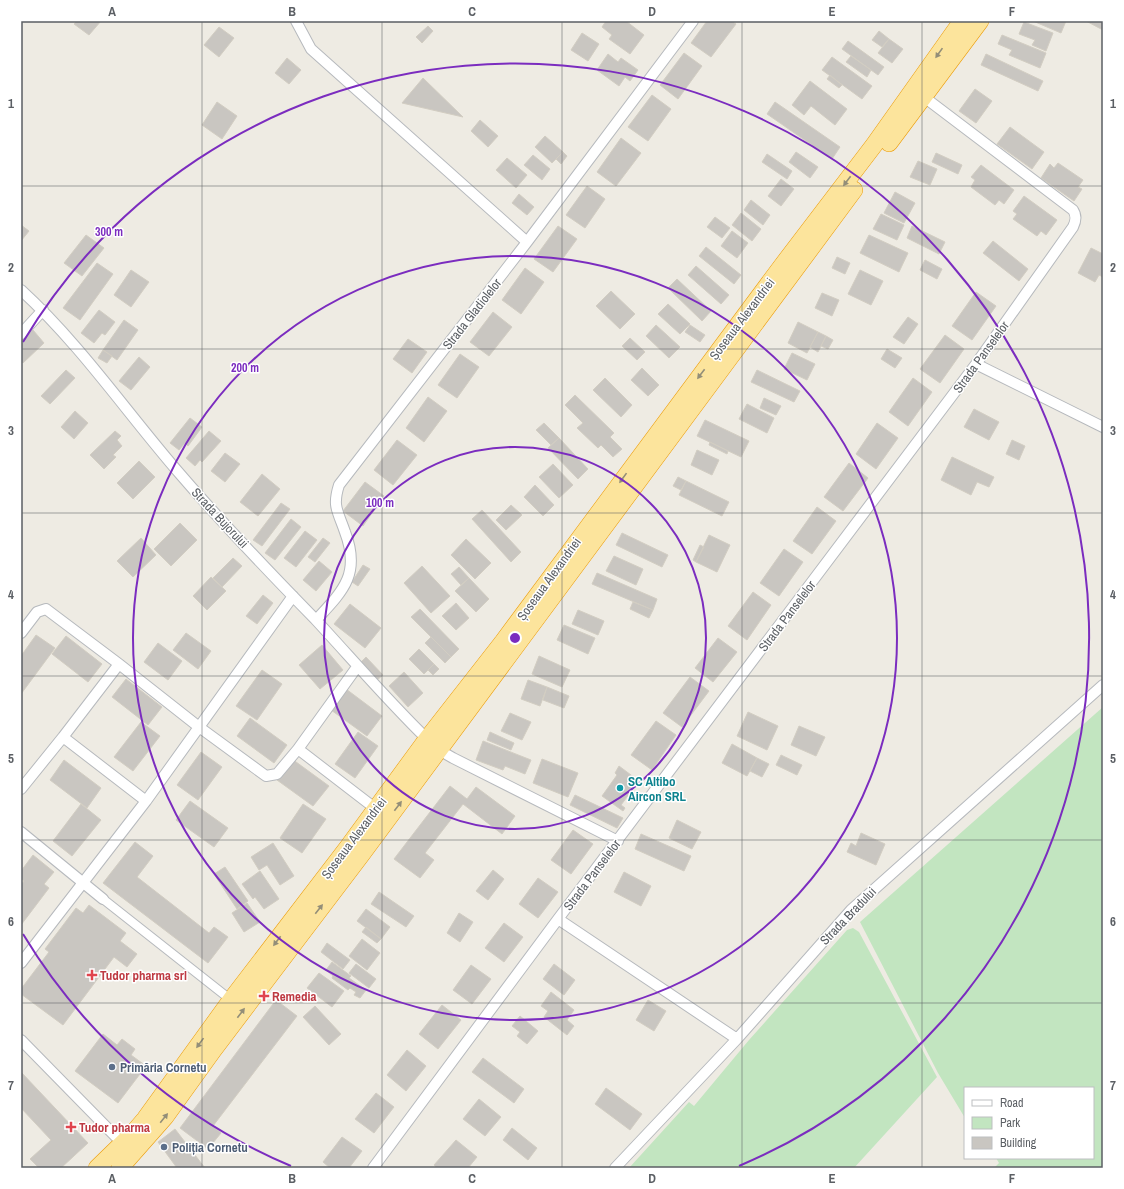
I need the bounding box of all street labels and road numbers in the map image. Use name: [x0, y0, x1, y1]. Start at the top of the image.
street label: Strada Gladiolelor: [439, 275, 505, 353]
street label: Șoseaua Alexandriei: [706, 275, 778, 363]
street label: Strada Panselelor: [949, 317, 1013, 396]
street label: Strada Bujorului: [188, 484, 252, 552]
street label: Șoseaua Alexandriei: [513, 534, 585, 624]
street label: Strada Panselelor: [755, 577, 820, 655]
street label: Șoseaua Alexandriei: [318, 794, 390, 882]
street label: Strada Panselelor: [560, 836, 625, 914]
street label: Strada Bradului: [816, 883, 880, 949]

